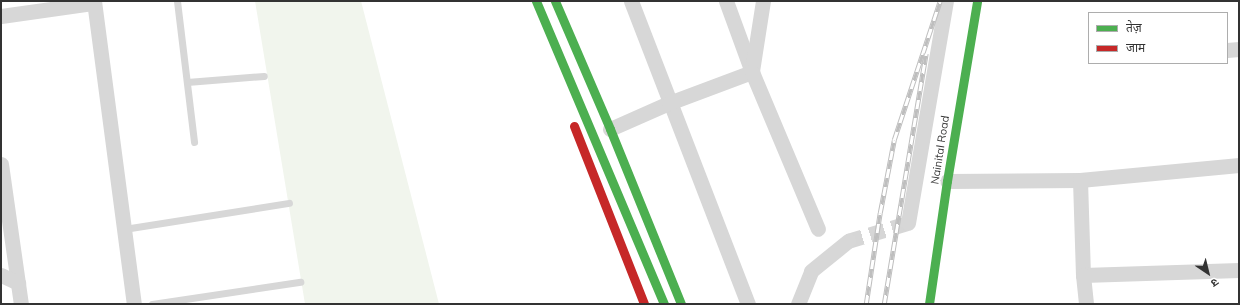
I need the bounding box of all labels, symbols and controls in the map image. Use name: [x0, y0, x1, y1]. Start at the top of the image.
legend: [1088, 12, 1228, 64]
text: तेज़: [1126, 20, 1142, 35]
text: जाम: [1126, 40, 1145, 55]
street label: Nainital Road: [928, 115, 952, 185]
north arrow: [1188, 253, 1228, 293]
text: उ: [1208, 275, 1222, 290]

